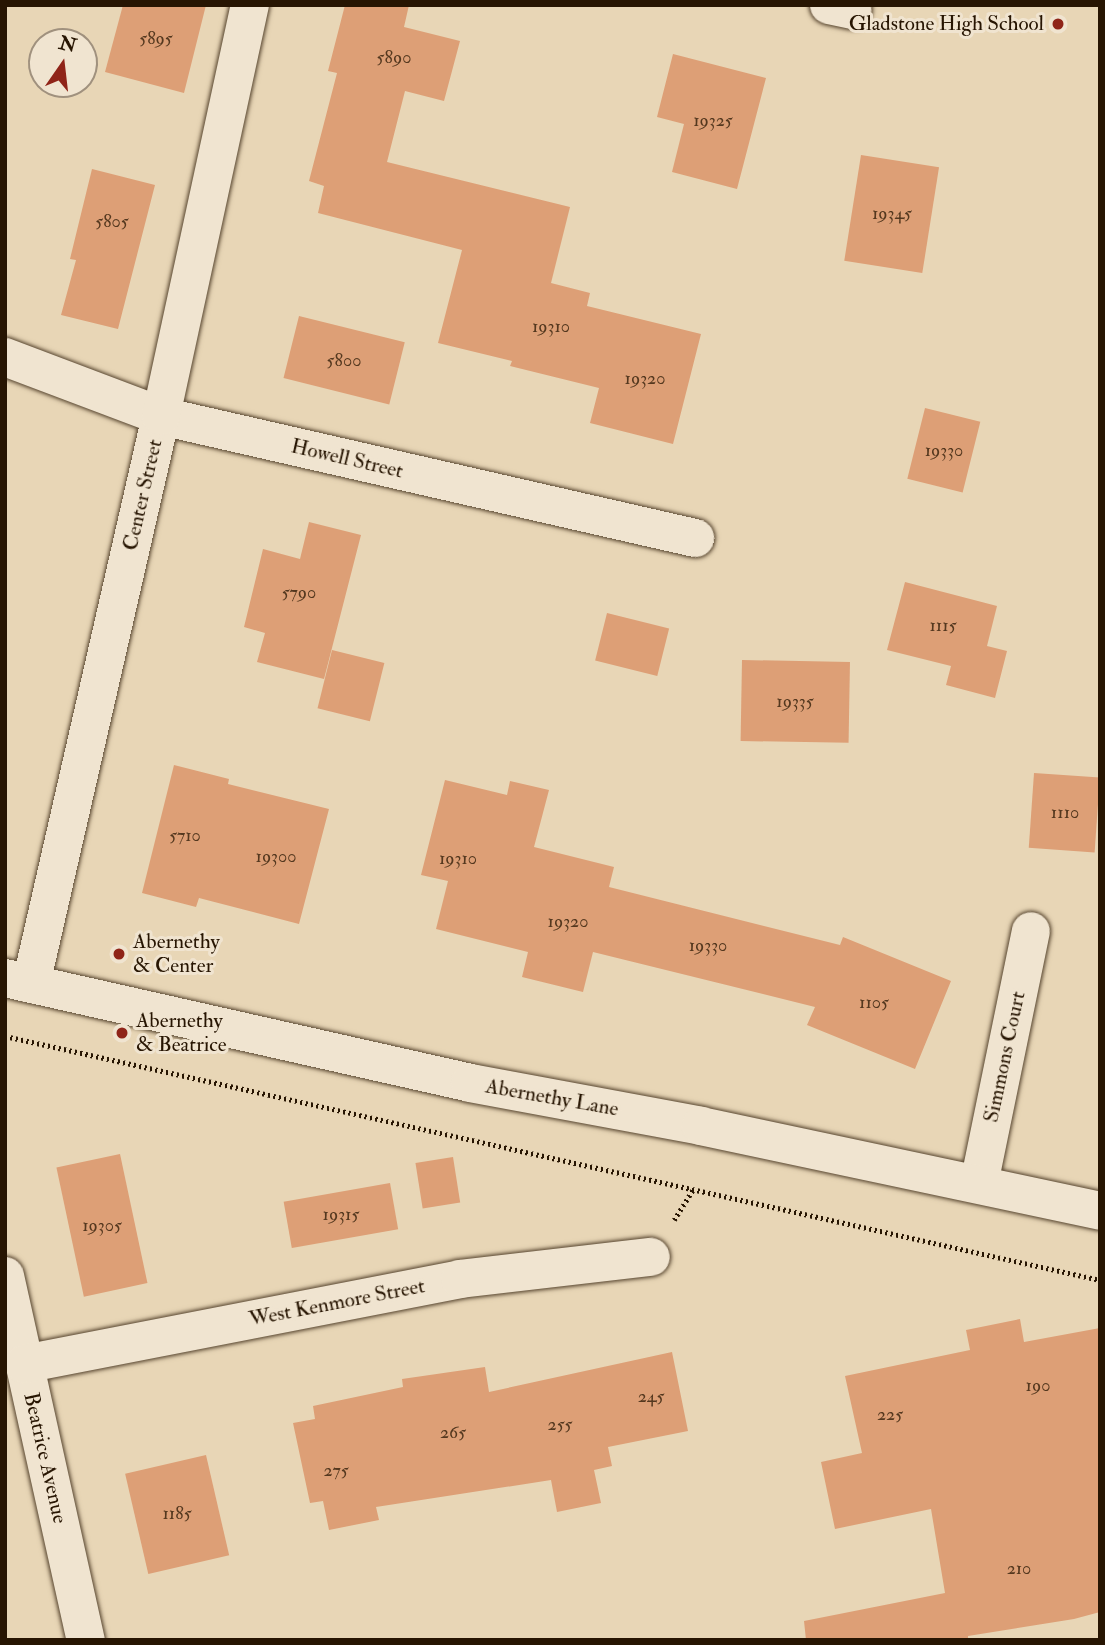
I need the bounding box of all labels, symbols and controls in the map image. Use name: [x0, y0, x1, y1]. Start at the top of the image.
place label: Gladstone High School: [849, 11, 1044, 37]
marker: Gladstone High School: [1050, 16, 1066, 32]
north arrow: [28, 28, 98, 98]
house number: 5895: [139, 28, 173, 50]
text: N: [56, 31, 79, 58]
house number: 5890: [377, 47, 411, 69]
house number: 19325: [693, 110, 733, 132]
house number: 19345: [872, 203, 912, 225]
house number: 5805: [95, 211, 129, 233]
house number: 19310: [532, 316, 570, 338]
house number: 5800: [327, 350, 361, 372]
house number: 19320: [625, 368, 665, 390]
street label: Howell Street: [288, 434, 406, 484]
street label: Center Street: [118, 437, 168, 553]
house number: 19330: [925, 440, 963, 462]
house number: 5790: [282, 582, 316, 604]
house number: 1115: [929, 615, 957, 637]
house number: 19335: [776, 691, 814, 713]
house number: 1110: [1051, 802, 1079, 824]
house number: 5710: [169, 825, 201, 847]
house number: 19300: [256, 846, 296, 868]
house number: 19310: [439, 848, 477, 870]
house number: 19320: [548, 911, 588, 933]
place label: Abernethy & Center: [133, 929, 220, 979]
house number: 19330: [689, 935, 727, 957]
marker: Abernethy & Center: [111, 946, 127, 962]
street label: Simmons Court: [979, 989, 1031, 1125]
house number: 1105: [859, 992, 889, 1014]
place label: Abernethy & Beatrice: [136, 1008, 227, 1058]
marker: Abernethy & Beatrice: [114, 1025, 130, 1041]
street label: Abernethy Lane: [484, 1074, 620, 1122]
house number: 19315: [323, 1204, 359, 1226]
house number: 19305: [82, 1215, 122, 1237]
street label: West Kenmore Street: [247, 1274, 427, 1332]
house number: 190: [1026, 1375, 1050, 1397]
house number: 245: [638, 1386, 664, 1408]
street label: Beatrice Avenue: [18, 1390, 72, 1526]
house number: 225: [877, 1404, 903, 1426]
house number: 255: [548, 1414, 572, 1436]
house number: 265: [440, 1422, 466, 1444]
house number: 275: [323, 1460, 349, 1482]
house number: 1185: [162, 1503, 192, 1525]
house number: 210: [1007, 1558, 1031, 1580]

